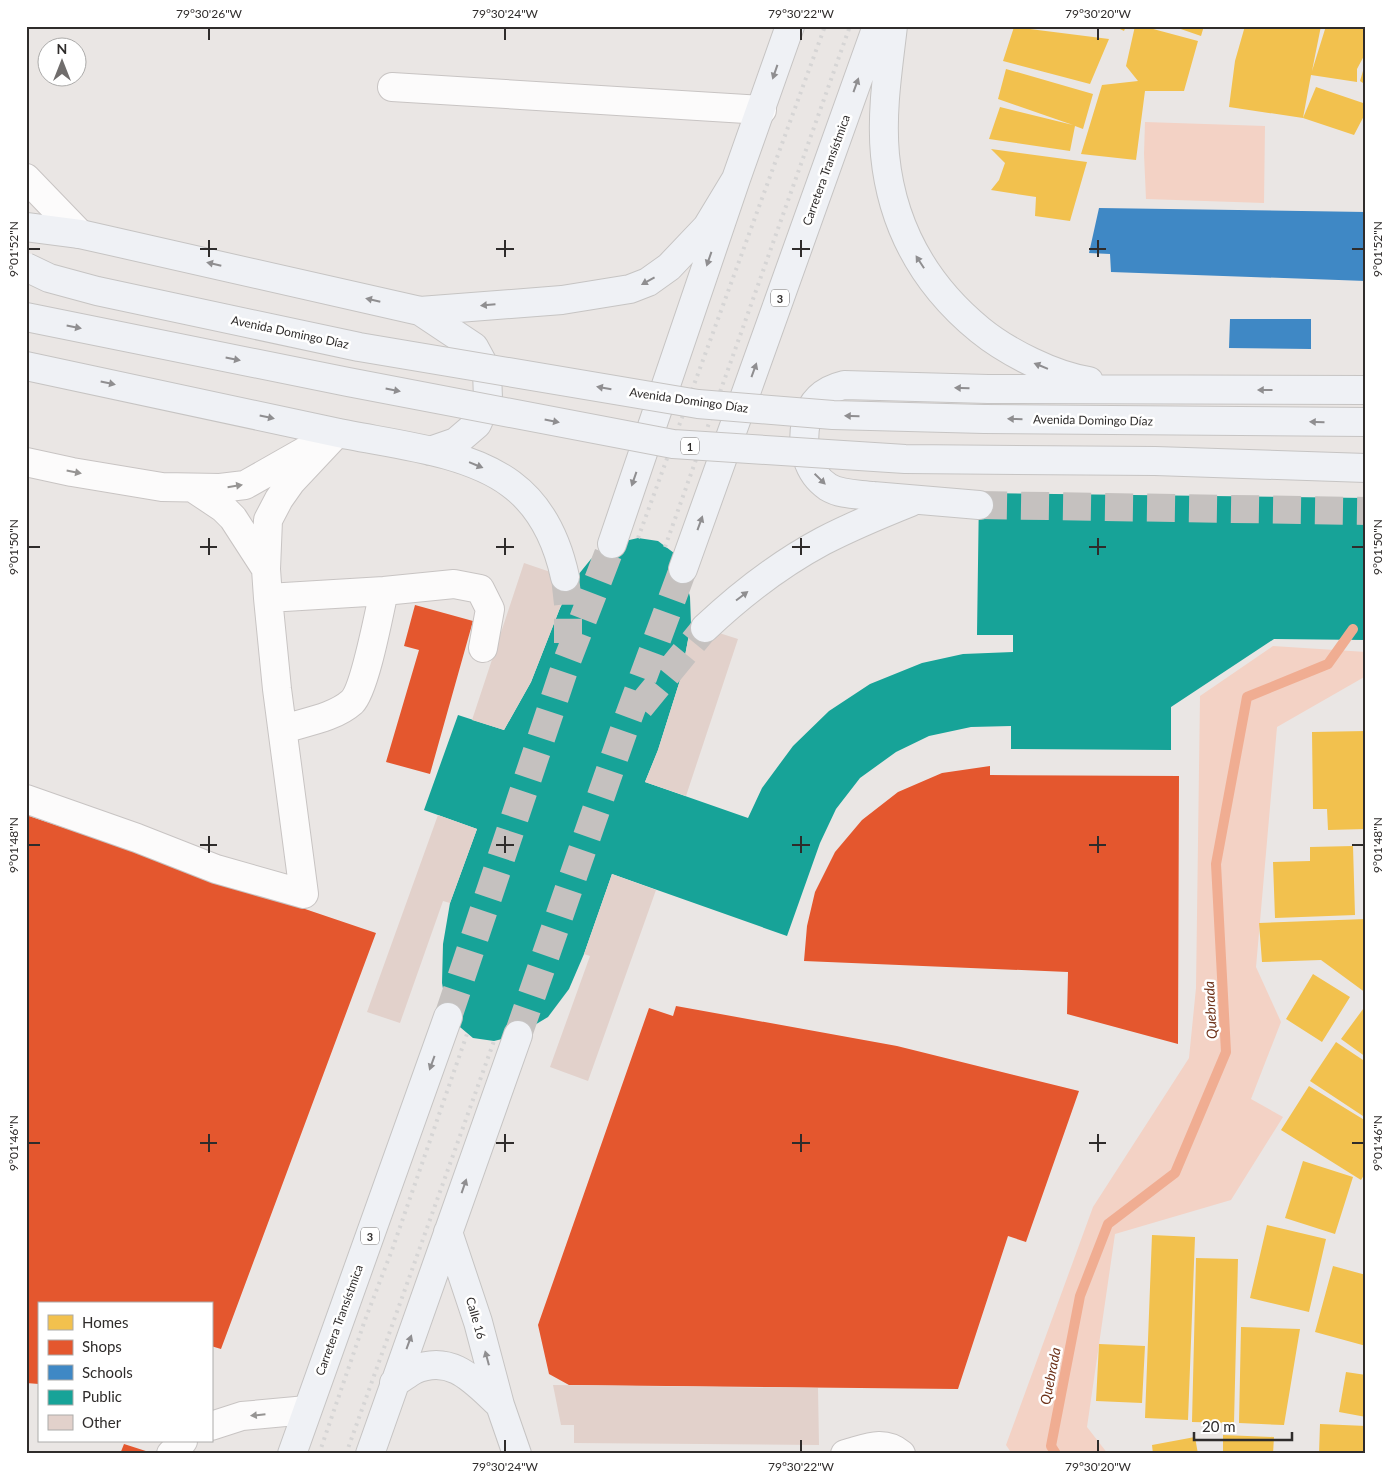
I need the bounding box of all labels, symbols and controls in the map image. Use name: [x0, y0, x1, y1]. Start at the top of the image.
text: 79°30'26"W: [176, 6, 243, 21]
text: 79°30'24"W: [472, 6, 539, 21]
text: 79°30'22"W: [768, 6, 835, 21]
text: 79°30'20"W: [1065, 6, 1132, 21]
north arrow: [38, 38, 88, 88]
text: N: [57, 40, 67, 57]
one-way arrow: [770, 65, 778, 80]
one-way arrow: [852, 77, 860, 92]
street label: Carretera Transístmica: [799, 112, 853, 228]
text: 9°01'52"N: [6, 221, 21, 277]
text: 9°01'52"N: [1370, 221, 1385, 277]
one-way arrow: [705, 251, 712, 266]
one-way arrow: [915, 255, 925, 269]
one-way arrow: [207, 260, 222, 268]
one-way arrow: [641, 276, 654, 285]
road number: 3: [771, 290, 789, 306]
one-way arrow: [365, 296, 380, 304]
one-way arrow: [480, 301, 496, 309]
street label: Avenida Domingo Díaz: [230, 312, 351, 352]
one-way arrow: [66, 323, 82, 331]
one-way arrow: [226, 355, 242, 363]
one-way arrow: [1034, 361, 1049, 369]
one-way arrow: [751, 362, 759, 377]
one-way arrow: [101, 379, 116, 387]
one-way arrow: [596, 383, 612, 391]
one-way arrow: [954, 383, 970, 391]
street label: Avenida Domingo Díaz: [629, 384, 750, 416]
one-way arrow: [1256, 386, 1272, 394]
one-way arrow: [385, 387, 401, 395]
street label: Avenida Domingo Díaz: [1033, 411, 1154, 429]
one-way arrow: [844, 412, 860, 420]
one-way arrow: [259, 414, 275, 422]
one-way arrow: [1006, 415, 1022, 423]
one-way arrow: [545, 417, 560, 425]
one-way arrow: [1309, 418, 1325, 426]
road number: 1: [681, 438, 699, 454]
one-way arrow: [469, 461, 484, 469]
one-way arrow: [66, 469, 82, 477]
one-way arrow: [630, 472, 638, 487]
one-way arrow: [814, 473, 826, 485]
one-way arrow: [227, 482, 243, 490]
one-way arrow: [696, 515, 704, 530]
text: 9°01'50"N: [6, 519, 21, 575]
text: 9°01'50"N: [1370, 519, 1385, 575]
one-way arrow: [735, 591, 748, 602]
text: 9°01'48"N: [6, 817, 21, 873]
text: 9°01'48"N: [1370, 817, 1385, 873]
water label: Quebrada: [1200, 981, 1220, 1039]
one-way arrow: [428, 1056, 435, 1071]
text: 9°01'46"N: [6, 1115, 21, 1171]
text: 9°01'46"N: [1370, 1115, 1385, 1171]
one-way arrow: [461, 1178, 469, 1193]
road number: 3: [361, 1228, 379, 1244]
street label: Carretera Transístmica: [312, 1262, 366, 1378]
street label: Calle 16: [463, 1295, 489, 1341]
legend: [38, 1302, 212, 1442]
text: Homes: [82, 1313, 128, 1331]
one-way arrow: [406, 1334, 413, 1349]
text: Shops: [82, 1337, 122, 1355]
water label: Quebrada: [1036, 1346, 1064, 1406]
one-way arrow: [483, 1350, 491, 1366]
text: Schools: [82, 1363, 133, 1381]
text: Public: [82, 1387, 122, 1405]
scale bar: [1194, 1410, 1292, 1442]
one-way arrow: [250, 1411, 266, 1419]
text: Other: [82, 1413, 122, 1431]
text: 20 m: [1202, 1417, 1236, 1435]
text: 79°30'24"W: [472, 1459, 539, 1474]
text: 79°30'22"W: [768, 1459, 835, 1474]
text: 79°30'20"W: [1065, 1459, 1132, 1474]

